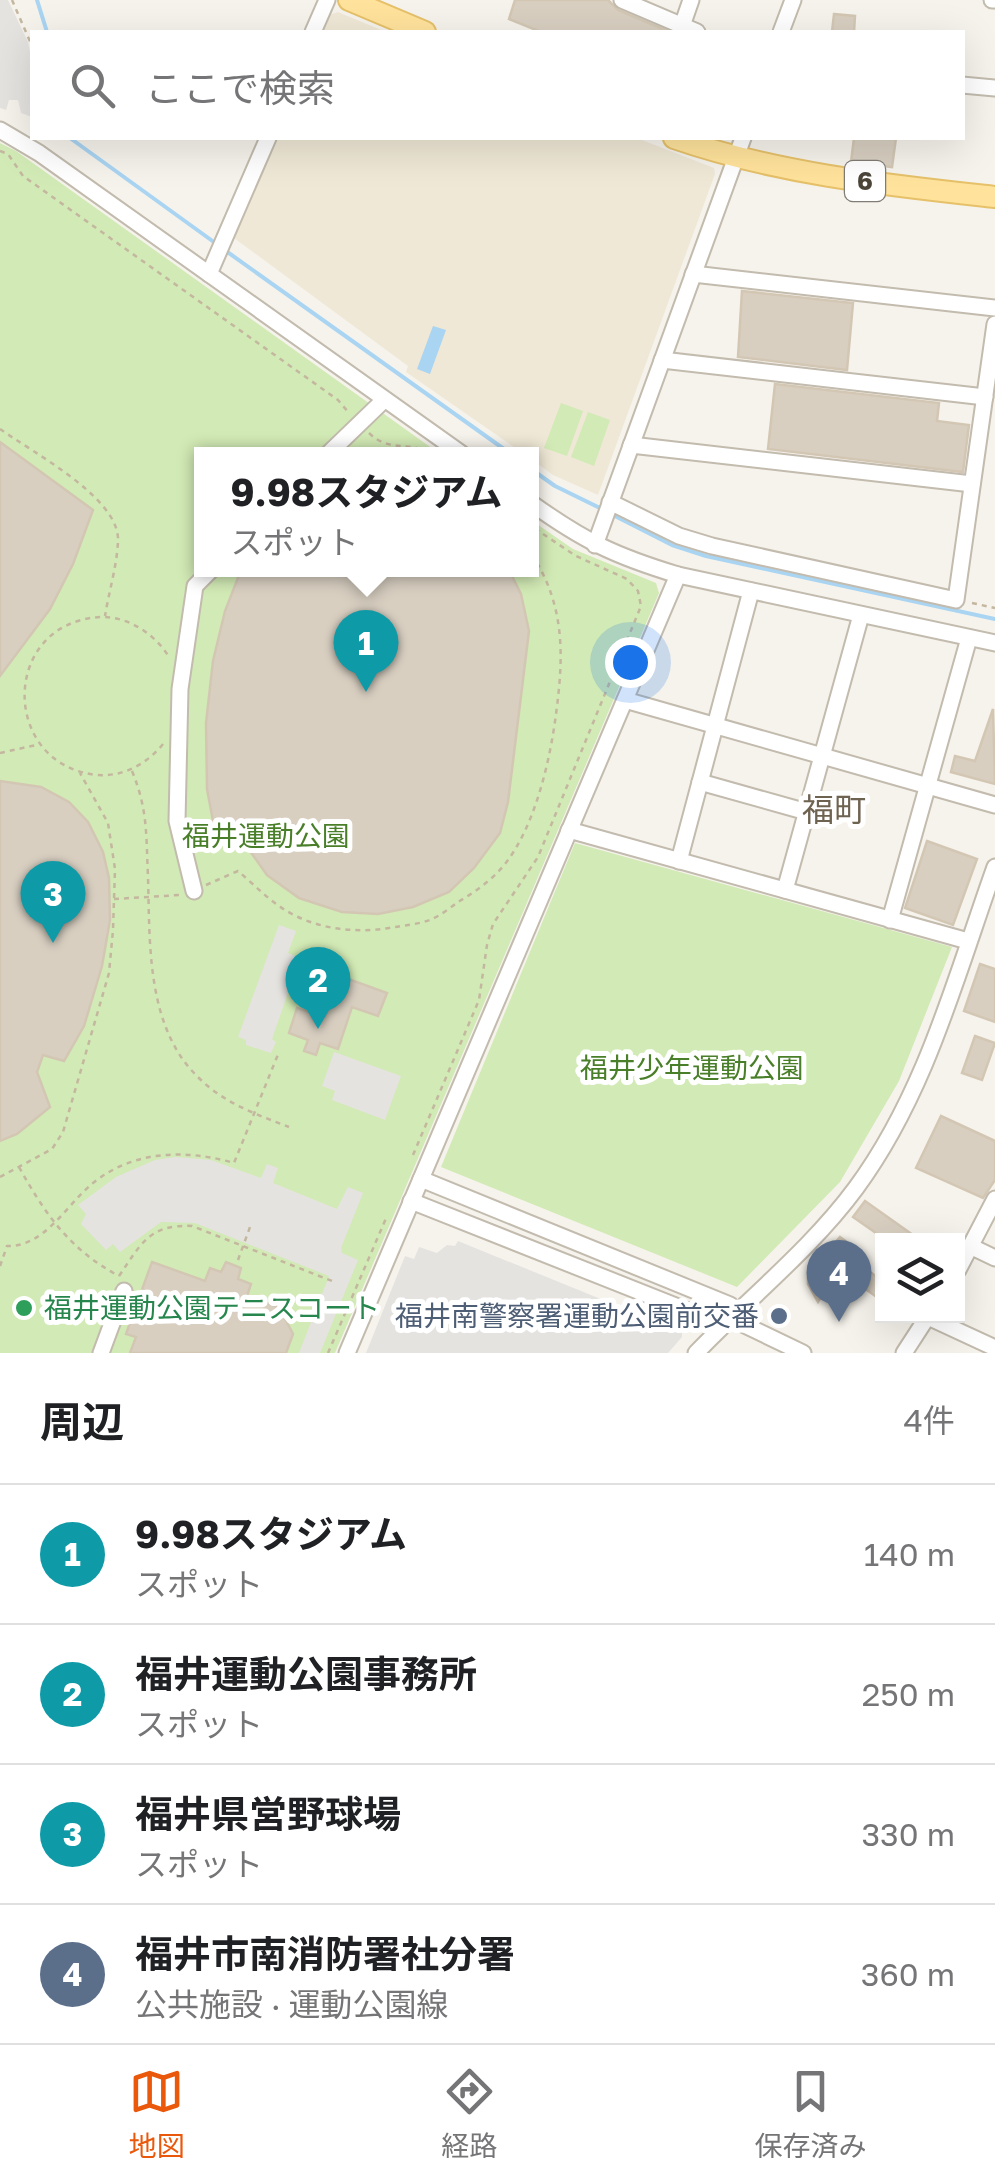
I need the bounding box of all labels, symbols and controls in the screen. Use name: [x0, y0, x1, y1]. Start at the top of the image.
search box: [30, 30, 965, 140]
icon: search: [65, 58, 120, 113]
text: ここで検索: [145, 65, 335, 110]
road number: 6: [845, 161, 885, 201]
popup: [194, 447, 539, 577]
text: 9.98スタジアム: [230, 469, 503, 514]
text: スポット: [230, 523, 358, 561]
pin: 1: [334, 610, 398, 692]
your location: [605, 637, 656, 688]
district label: 福町: [802, 790, 866, 828]
park label: 福井運動公園: [182, 819, 350, 852]
pin: 3: [20, 860, 86, 943]
pin: 2: [286, 946, 350, 1029]
park label: 福井少年運動公園: [580, 1051, 804, 1084]
map controls: [875, 1233, 965, 1323]
button: layers: [875, 1233, 965, 1323]
pin: 4: [806, 1240, 872, 1322]
place label: 福井運動公園テニスコート: [44, 1291, 380, 1324]
marker: 福井運動公園テニスコート: [13, 1297, 35, 1319]
place label: 福井南警察署運動公園前交番: [395, 1299, 759, 1332]
marker: 福井南警察署運動公園前交番: [768, 1305, 790, 1327]
text: 周辺: [40, 1396, 124, 1446]
text: 4件: [903, 1401, 955, 1439]
text: 9.98スタジアム: [135, 1511, 407, 1556]
text: 1: [64, 1535, 81, 1573]
text: 140 m: [864, 1535, 955, 1573]
text: スポット: [135, 1565, 263, 1603]
text: 福井運動公園事務所: [135, 1651, 477, 1696]
text: 2: [63, 1675, 82, 1713]
text: 250 m: [862, 1675, 955, 1713]
text: スポット: [135, 1705, 263, 1743]
text: 福井県営野球場: [135, 1791, 401, 1836]
text: 3: [63, 1815, 82, 1853]
text: 330 m: [861, 1815, 955, 1853]
text: スポット: [135, 1845, 263, 1883]
text: 福井市南消防署社分署: [135, 1931, 515, 1976]
text: 4: [62, 1955, 83, 1993]
text: 360 m: [861, 1955, 955, 1993]
text: 公共施設 · 運動公園線: [135, 1985, 449, 2023]
tab: 地図: [128, 2064, 185, 2164]
tab: 経路: [441, 2064, 498, 2164]
tab: 保存済み: [754, 2064, 867, 2164]

